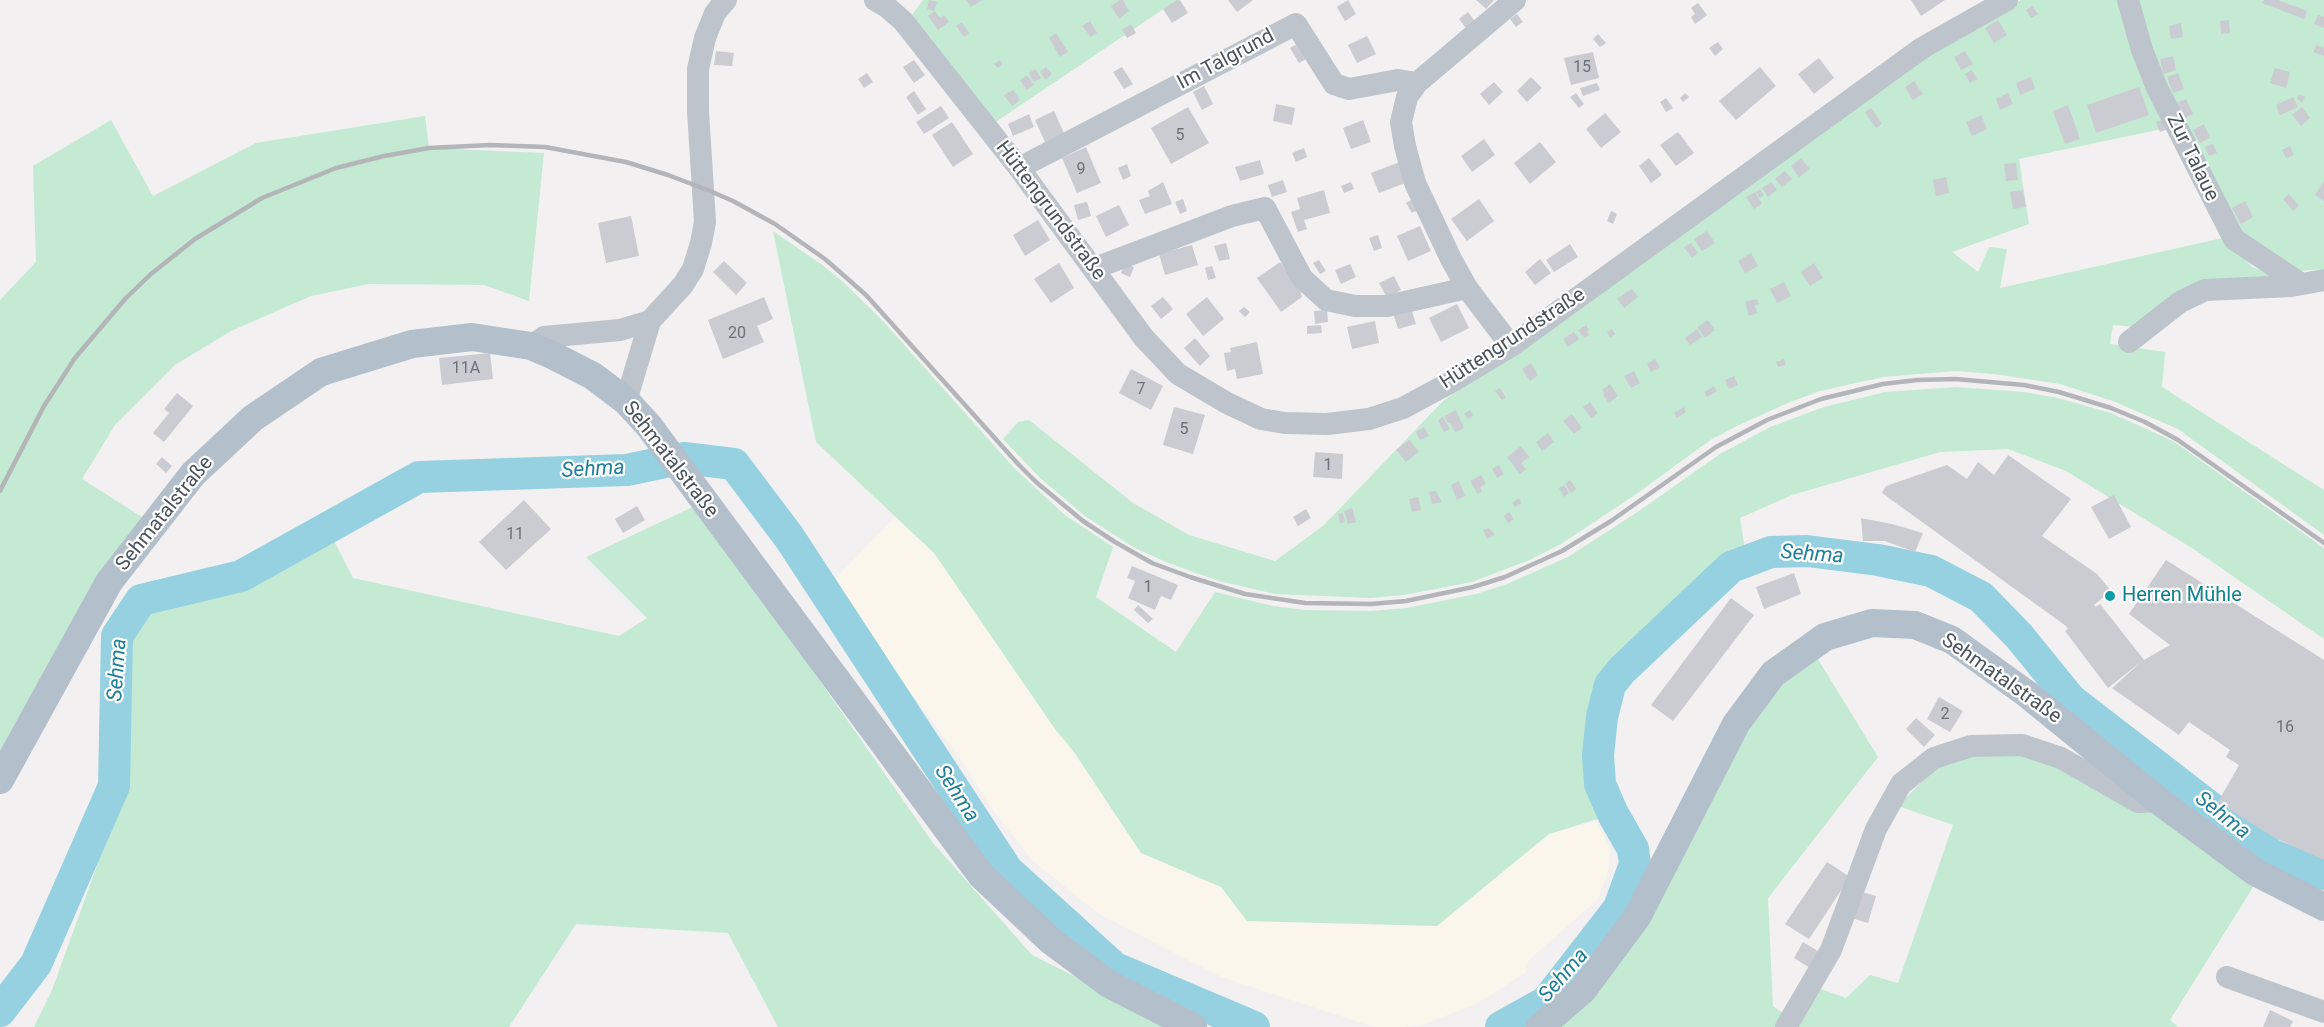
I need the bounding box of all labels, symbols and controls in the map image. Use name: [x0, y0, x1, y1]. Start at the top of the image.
street label: Im Talgrund: [1174, 25, 1278, 95]
house number: 15: [1573, 58, 1591, 78]
street label: Zur Talaue: [2161, 111, 2223, 205]
house number: 5: [1176, 126, 1184, 146]
street label: Hüttengrundstraße: [990, 137, 1110, 285]
house number: 9: [1077, 160, 1085, 180]
street label: Hüttengrundstraße: [1436, 283, 1590, 395]
house number: 20: [728, 324, 746, 344]
house number: 11A: [452, 359, 480, 379]
house number: 7: [1137, 380, 1145, 400]
street label: Sehmatalstraße: [617, 397, 723, 523]
house number: 5: [1180, 420, 1188, 440]
street label: Sehmatalstraße: [111, 452, 219, 576]
water label: Sehma: [561, 456, 625, 484]
house number: 1: [1324, 456, 1332, 476]
house number: 11: [506, 525, 524, 545]
water label: Sehma: [1780, 540, 1844, 570]
house number: 1: [1144, 578, 1152, 598]
place label: Herren Mühle: [2122, 584, 2242, 608]
marker: Herren Mühle: [2103, 589, 2117, 603]
street label: Sehmatalstraße: [1936, 629, 2066, 729]
water label: Sehma: [103, 638, 133, 702]
house number: 2: [1941, 705, 1949, 725]
house number: 16: [2276, 718, 2294, 738]
water label: Sehma: [928, 761, 984, 827]
water label: Sehma: [2189, 787, 2255, 845]
water label: Sehma: [1534, 944, 1594, 1008]

